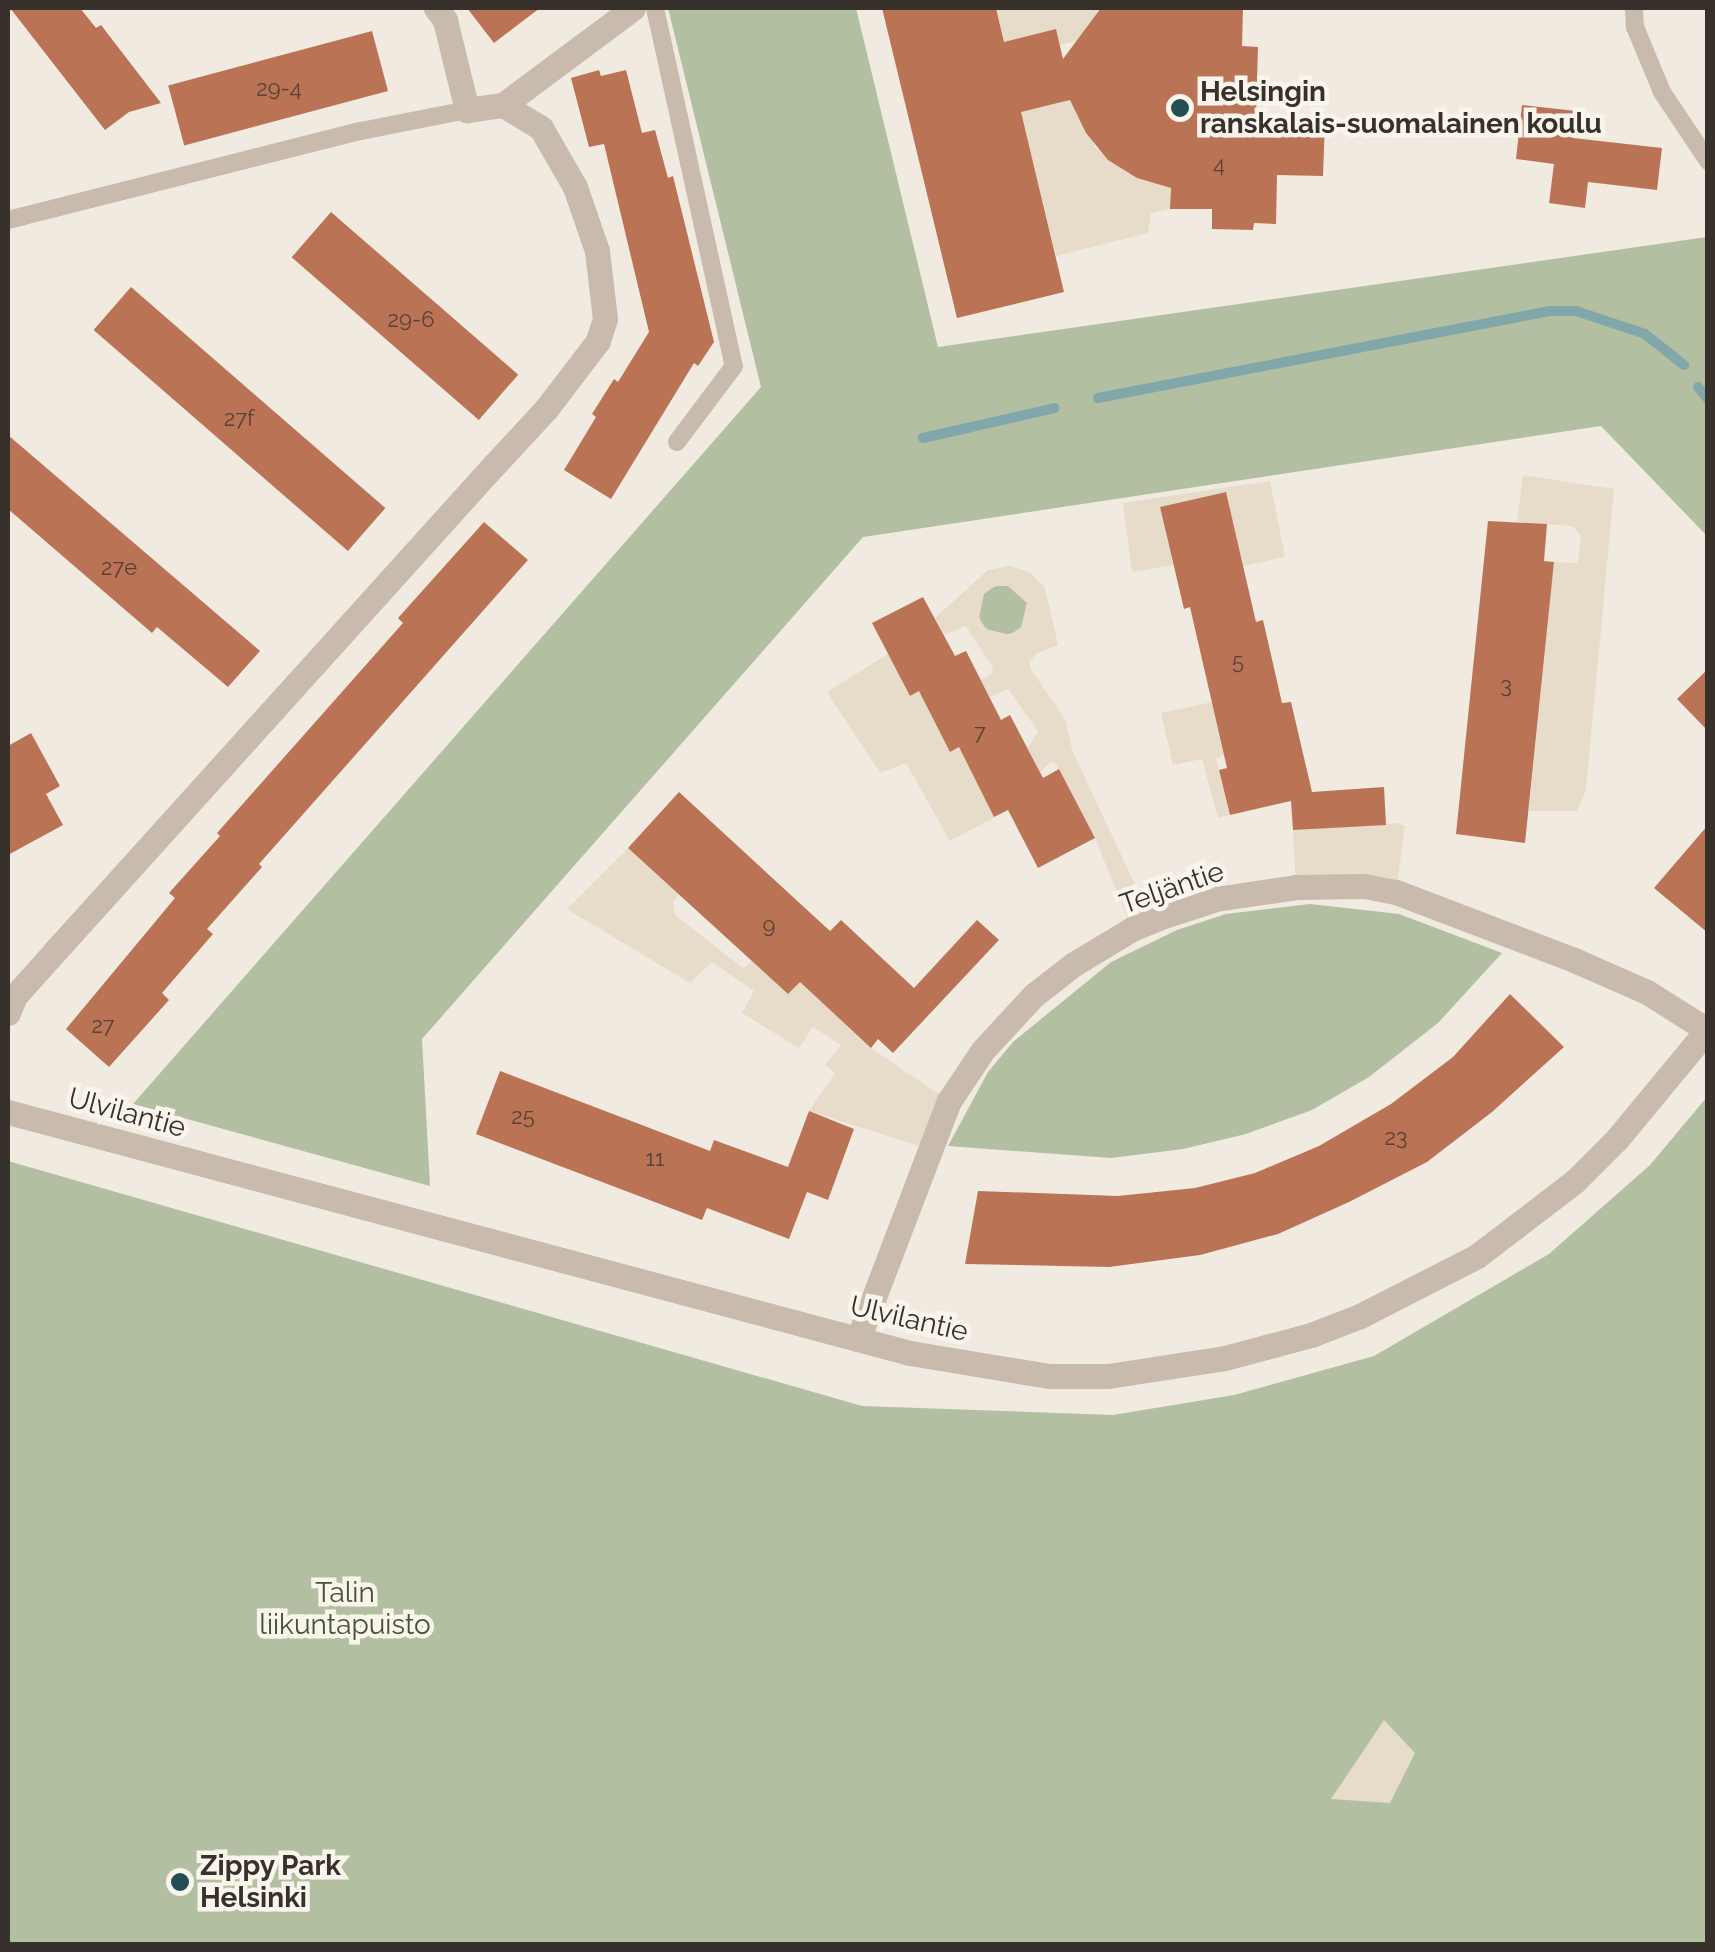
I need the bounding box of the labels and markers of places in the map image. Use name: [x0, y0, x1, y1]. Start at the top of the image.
place label: Helsingin ranskalais-suomalainen koulu: [1200, 75, 1602, 141]
marker: Helsingin ranskalais-suomalainen koulu: [1169, 97, 1191, 119]
place label: Zippy Park Helsinki: [200, 1849, 342, 1915]
marker: Zippy Park Helsinki: [169, 1871, 191, 1893]

